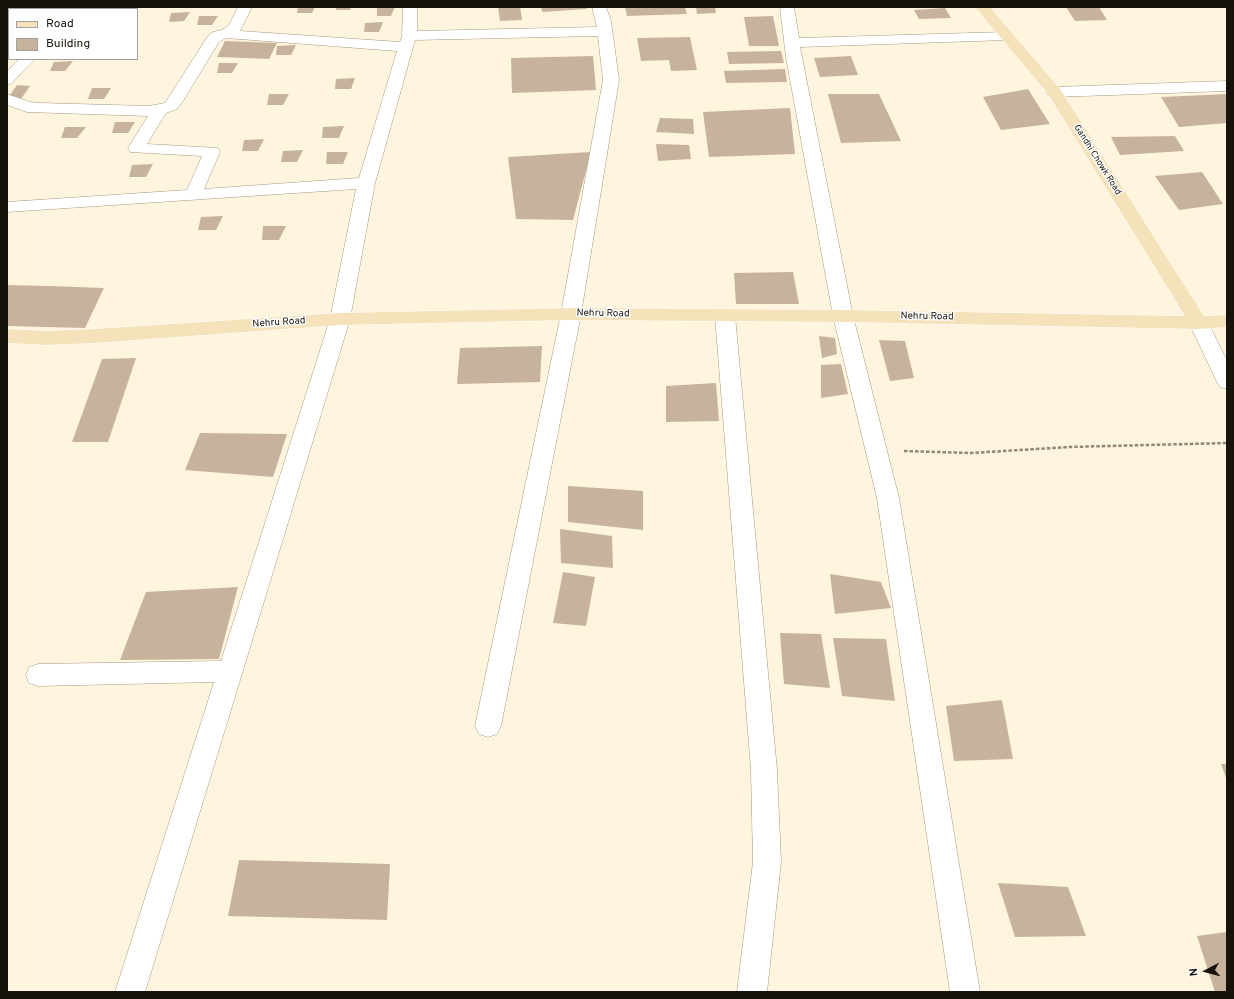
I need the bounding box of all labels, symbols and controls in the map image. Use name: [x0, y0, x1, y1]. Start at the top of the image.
legend: [8, 8, 138, 60]
text: Road: [46, 16, 74, 32]
text: Building: [46, 36, 90, 52]
street label: Gandhi Chowk Road: [1071, 123, 1123, 197]
street label: Nehru Road: [576, 308, 630, 320]
street label: Nehru Road: [900, 311, 954, 323]
street label: Nehru Road: [252, 315, 306, 331]
north arrow: [1186, 951, 1226, 991]
text: N: [1187, 968, 1201, 977]

